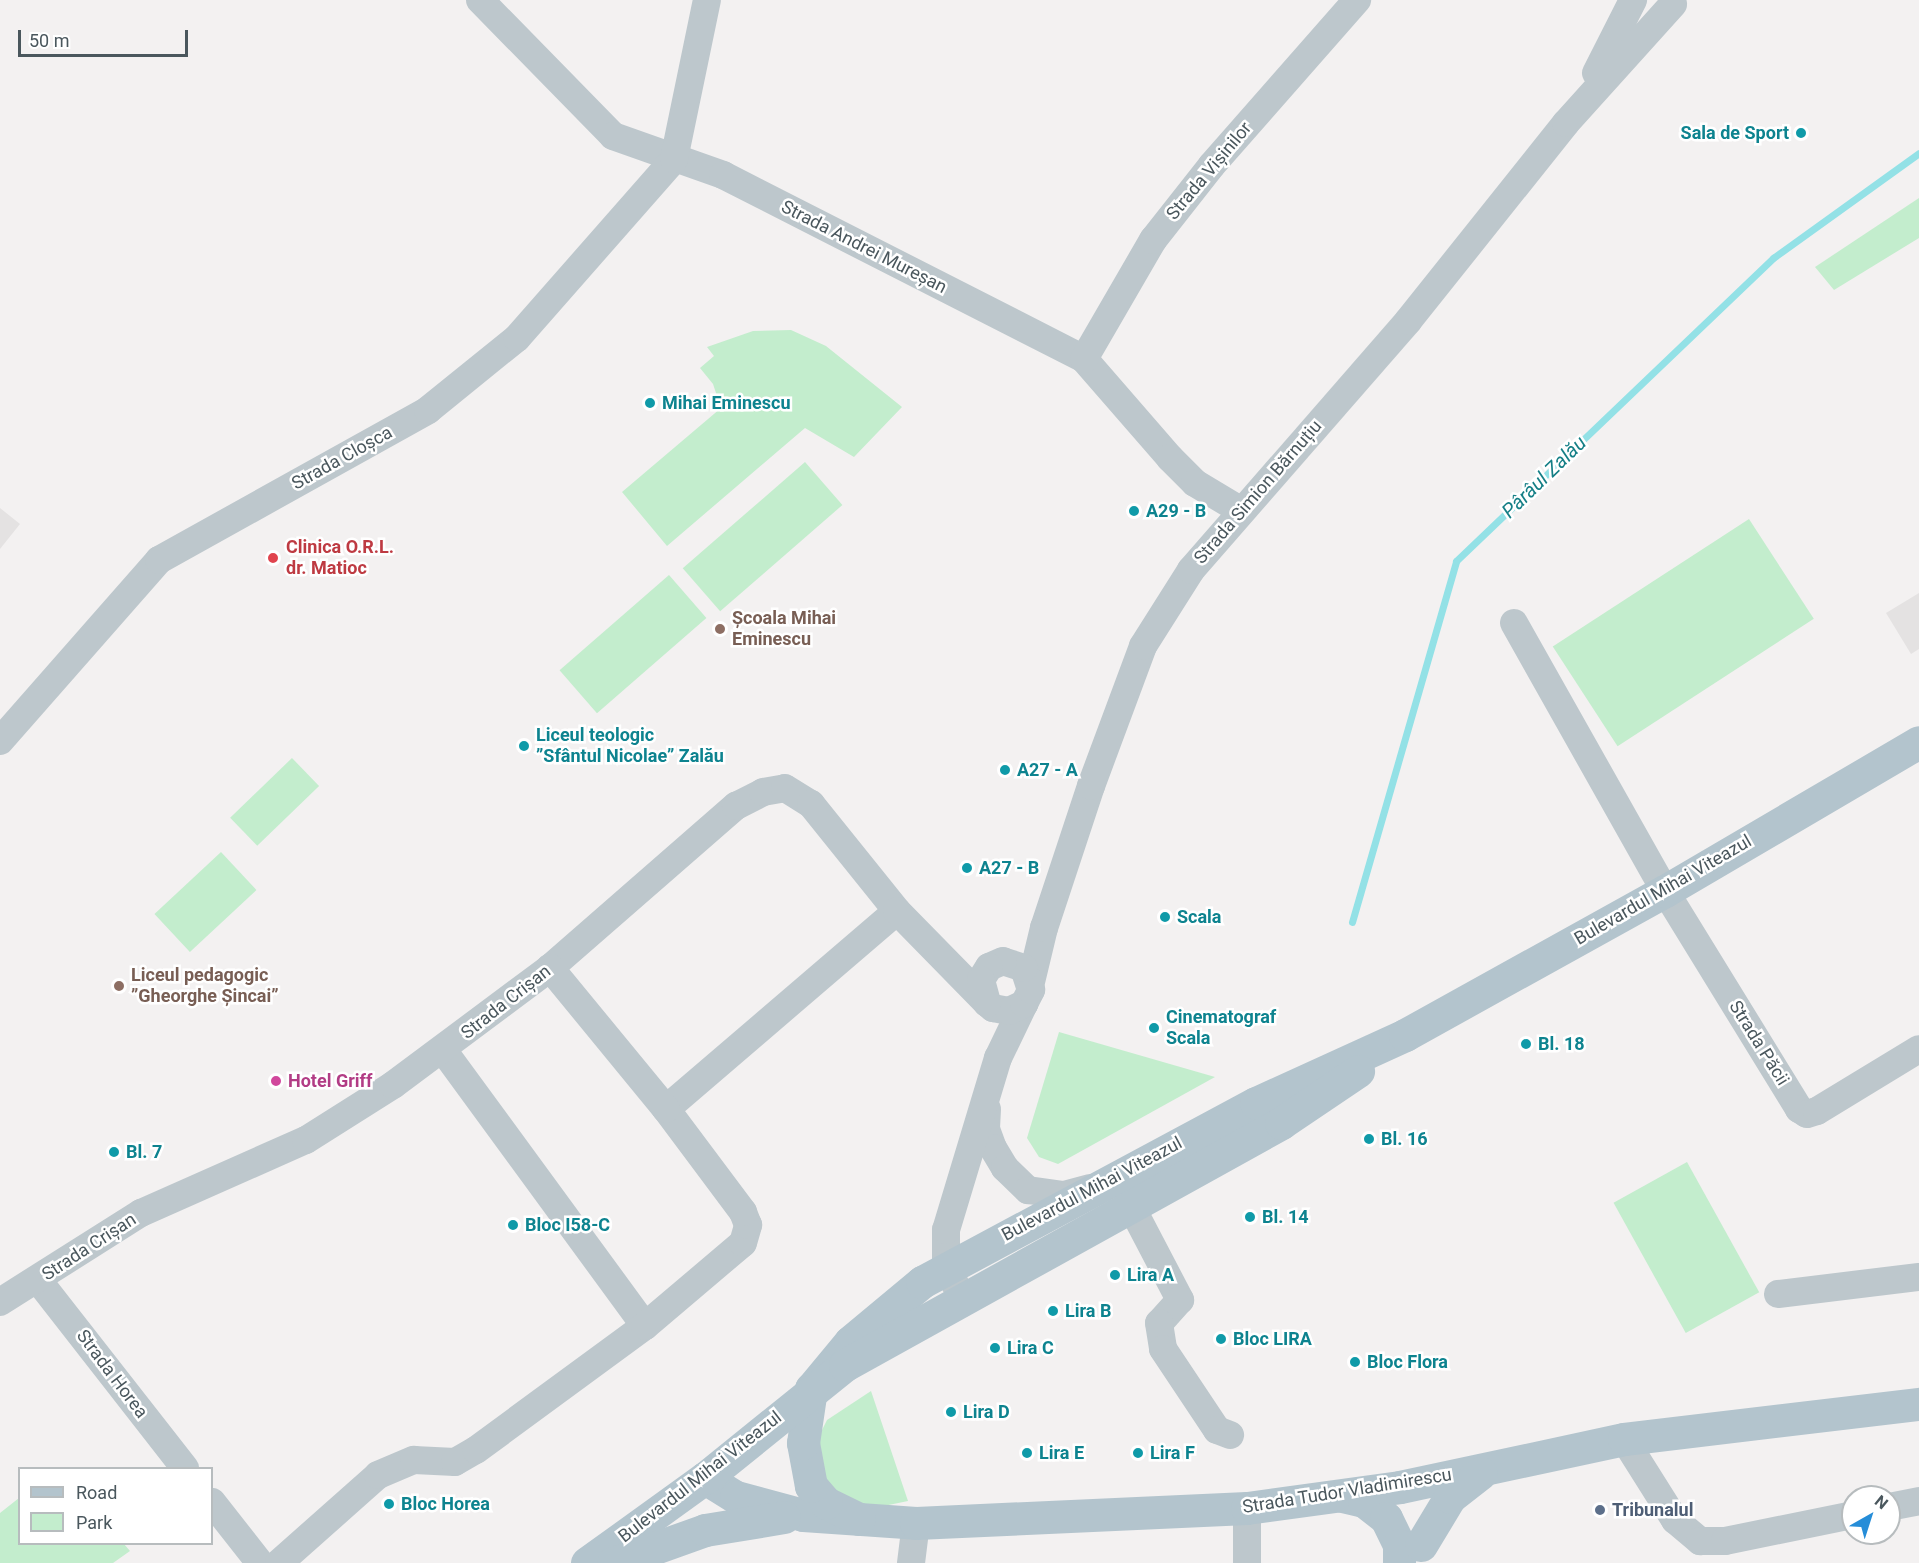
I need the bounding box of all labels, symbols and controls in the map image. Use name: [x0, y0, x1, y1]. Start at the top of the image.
scale bar: [21, 18, 190, 56]
text: 50 m: [29, 30, 69, 51]
street label: Strada Vișinilor: [1162, 118, 1256, 224]
place label: Sala de Sport: [1681, 122, 1789, 144]
marker: Sala de Sport: [1794, 126, 1808, 140]
street label: Strada Andrei Mureșan: [778, 196, 950, 298]
place label: Mihai Eminescu: [662, 392, 790, 414]
marker: Mihai Eminescu: [643, 396, 657, 410]
street label: Strada Simion Bărnuțiu: [1190, 416, 1326, 568]
street label: Strada Cloșca: [288, 422, 396, 494]
water label: Pârâul Zalău: [1497, 431, 1591, 523]
place label: A29 - B: [1146, 500, 1206, 522]
marker: A29 - B: [1127, 504, 1141, 518]
place label: Clinica O.R.L. dr. Matioc: [286, 537, 394, 580]
marker: Clinica O.R.L. dr. Matioc: [264, 549, 282, 567]
place label: Școala Mihai Eminescu: [732, 608, 836, 650]
marker: Școala Mihai Eminescu: [713, 622, 727, 636]
place label: Liceul teologic ”Sfântul Nicolae” Zalău: [536, 725, 724, 768]
marker: Liceul teologic ”Sfântul Nicolae” Zalău: [517, 739, 531, 753]
place label: A27 - A: [1017, 759, 1078, 781]
marker: A27 - A: [998, 763, 1012, 777]
street label: Bulevardul Mihai Viteazul: [1571, 830, 1755, 950]
place label: A27 - B: [979, 857, 1039, 879]
marker: A27 - B: [960, 861, 974, 875]
place label: Scala: [1177, 906, 1221, 928]
marker: Scala: [1158, 910, 1172, 924]
street label: Strada Crișan: [457, 960, 555, 1044]
place label: Liceul pedagogic ”Gheorghe Șincai”: [131, 965, 279, 1008]
marker: Liceul pedagogic ”Gheorghe Șincai”: [112, 979, 126, 993]
street label: Strada Păcii: [1724, 997, 1794, 1089]
place label: Cinematograf Scala: [1166, 1007, 1276, 1050]
marker: Cinematograf Scala: [1147, 1021, 1161, 1035]
place label: Bl. 18: [1538, 1033, 1585, 1055]
marker: Bl. 18: [1519, 1037, 1533, 1051]
place label: Hotel Griff: [288, 1070, 372, 1092]
marker: Hotel Griff: [269, 1074, 283, 1088]
place label: Bl. 16: [1381, 1128, 1428, 1150]
street label: Bulevardul Mihai Viteazul: [998, 1132, 1186, 1246]
marker: Bl. 16: [1362, 1132, 1376, 1146]
place label: Bl. 7: [126, 1141, 162, 1163]
marker: Bl. 7: [107, 1145, 121, 1159]
place label: Bl. 14: [1262, 1206, 1309, 1228]
street label: Strada Crișan: [38, 1209, 140, 1285]
marker: Bl. 14: [1243, 1210, 1257, 1224]
place label: Bloc I58-C: [525, 1214, 610, 1236]
marker: Bloc I58-C: [506, 1218, 520, 1232]
place label: Lira A: [1127, 1264, 1174, 1286]
marker: Lira A: [1108, 1268, 1122, 1282]
place label: Lira B: [1065, 1300, 1111, 1322]
marker: Lira B: [1046, 1304, 1060, 1318]
street label: Strada Horea: [72, 1326, 152, 1422]
place label: Bloc LIRA: [1233, 1328, 1312, 1350]
marker: Bloc LIRA: [1214, 1332, 1228, 1346]
place label: Lira C: [1007, 1337, 1054, 1359]
marker: Lira C: [988, 1341, 1002, 1355]
place label: Bloc Flora: [1367, 1351, 1448, 1373]
marker: Bloc Flora: [1348, 1355, 1362, 1369]
place label: Lira D: [963, 1401, 1010, 1423]
marker: Lira D: [944, 1405, 958, 1419]
street label: Bulevardul Mihai Viteazul: [614, 1407, 786, 1547]
place label: Lira E: [1039, 1442, 1084, 1464]
place label: Lira F: [1150, 1442, 1195, 1464]
marker: Lira E: [1020, 1446, 1034, 1460]
marker: Lira F: [1131, 1446, 1145, 1460]
street label: Strada Tudor Vladimirescu: [1241, 1464, 1453, 1518]
legend: [18, 1467, 213, 1545]
text: Road: [76, 1482, 117, 1503]
north arrow: [1841, 1485, 1901, 1545]
text: N: [1871, 1491, 1892, 1513]
place label: Bloc Horea: [401, 1493, 490, 1515]
marker: Bloc Horea: [382, 1497, 396, 1511]
place label: Tribunalul: [1612, 1499, 1693, 1521]
marker: Tribunalul: [1593, 1503, 1607, 1517]
text: Park: [76, 1512, 112, 1533]

